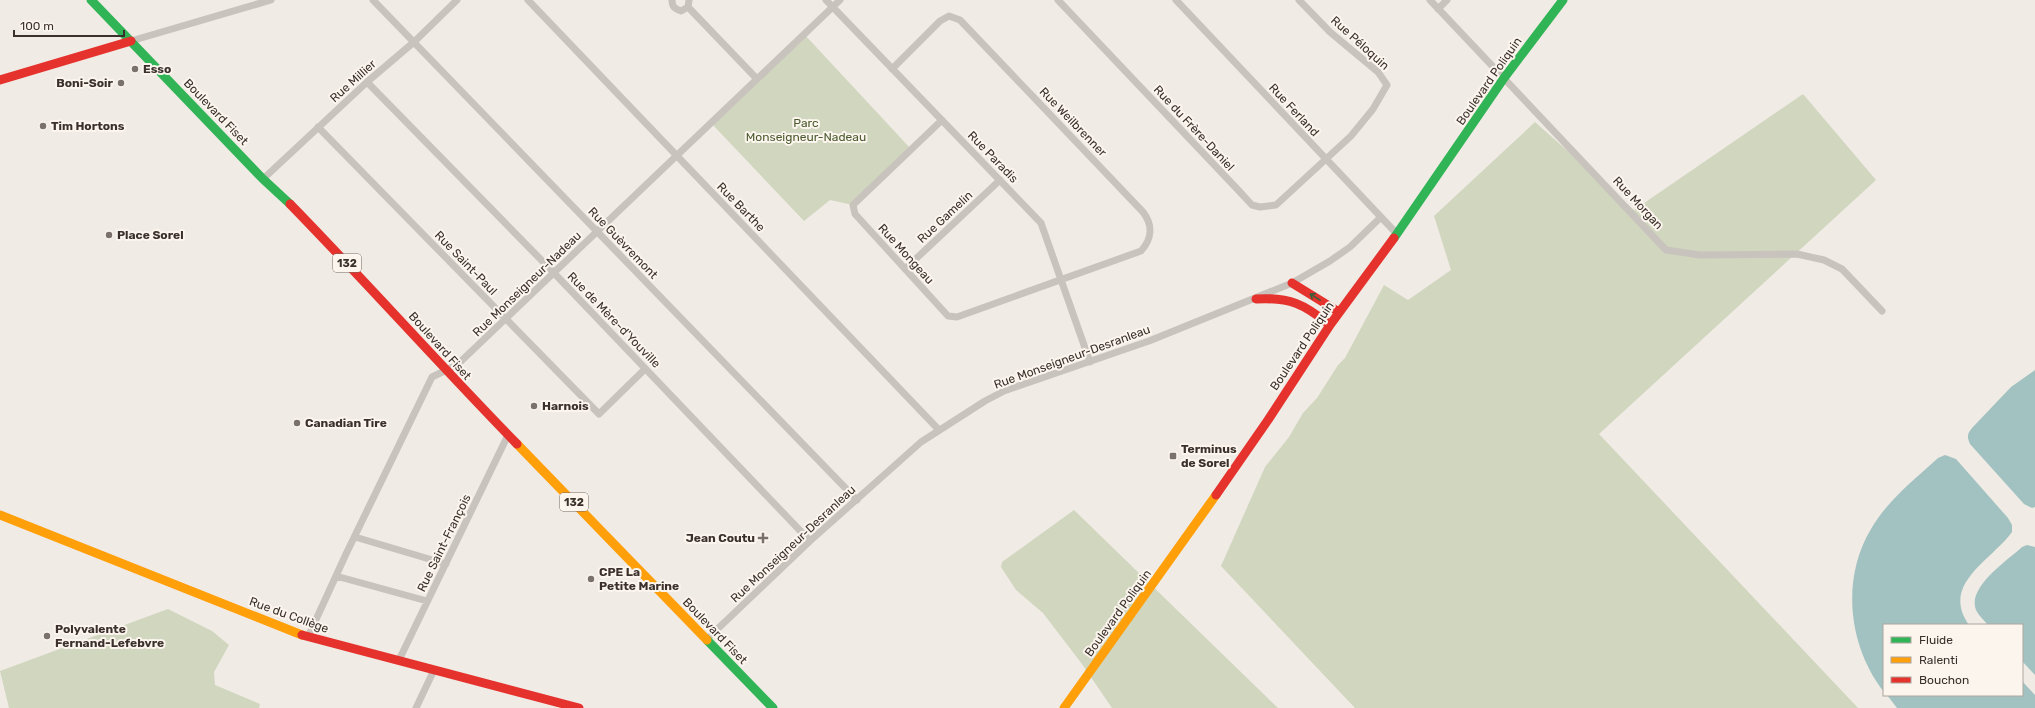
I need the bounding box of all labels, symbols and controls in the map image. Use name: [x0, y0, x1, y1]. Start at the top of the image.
scale bar: [14, 12, 124, 38]
street label: Rue Péloquin: [1328, 13, 1392, 73]
text: 100 m: [20, 19, 54, 33]
street label: Boulevard Poliquin: [1453, 34, 1525, 128]
street label: Rue Millier: [327, 56, 379, 105]
place label: Esso: [143, 62, 171, 76]
marker: Esso: [130, 64, 140, 74]
place label: Boni-Soir: [56, 76, 114, 90]
street label: Boulevard Fiset: [181, 76, 251, 148]
marker: Boni-Soir: [116, 78, 126, 88]
street label: Rue Ferland: [1266, 81, 1322, 139]
street label: Rue du Frère-Daniel: [1151, 82, 1237, 174]
street label: Rue Weilbrenner: [1037, 85, 1110, 160]
park label: Parc Monseigneur-Nadeau: [746, 116, 866, 144]
place label: Tim Hortons: [51, 119, 125, 133]
marker: Tim Hortons: [38, 121, 48, 131]
street label: Rue Paradis: [965, 128, 1021, 186]
street label: Rue Morgan: [1610, 174, 1666, 232]
street label: Rue Barthe: [714, 180, 768, 235]
street label: Rue Gamelin: [915, 188, 975, 246]
street label: Rue Guèvremont: [585, 204, 661, 282]
street label: Rue Mongeau: [875, 221, 937, 287]
place label: Place Sorel: [117, 228, 184, 242]
street label: Rue Saint-Paul: [432, 228, 500, 298]
street label: Rue Monseigneur-Nadeau: [470, 229, 584, 339]
marker: Place Sorel: [104, 230, 114, 240]
road number: 132: [333, 254, 361, 272]
street label: Rue de Mère-d'Youville: [565, 269, 664, 371]
one-way arrow: [1310, 293, 1321, 302]
street label: Boulevard Poliquin: [1267, 299, 1337, 393]
street label: Boulevard Fiset: [406, 309, 474, 383]
street label: Rue Monseigneur-Desranleau: [992, 322, 1152, 392]
place label: Harnois: [542, 399, 589, 413]
marker: Harnois: [529, 401, 539, 411]
place label: Canadian Tire: [305, 416, 387, 430]
marker: Canadian Tire: [292, 418, 302, 428]
place label: Terminus de Sorel: [1181, 442, 1237, 470]
marker: Terminus de Sorel: [1168, 451, 1178, 461]
street label: Rue Monseigneur-Desranleau: [728, 483, 858, 605]
street label: Rue Saint-François: [414, 492, 474, 594]
road number: 132: [560, 493, 588, 511]
place label: Jean Coutu: [686, 531, 755, 545]
marker: Jean Coutu: [758, 533, 768, 543]
place label: CPE La Petite Marine: [599, 565, 679, 593]
street label: Boulevard Poliquin: [1082, 567, 1154, 659]
marker: CPE La Petite Marine: [586, 574, 596, 584]
street label: Rue du Collège: [247, 594, 331, 636]
street label: Boulevard Fiset: [680, 595, 750, 667]
place label: Polyvalente Fernand-Lefebvre: [55, 622, 164, 650]
legend: [1883, 624, 2023, 696]
marker: Polyvalente Fernand-Lefebvre: [42, 631, 52, 641]
text: Fluide: [1919, 633, 1953, 647]
text: Ralenti: [1919, 653, 1958, 667]
text: Bouchon: [1919, 673, 1969, 687]

